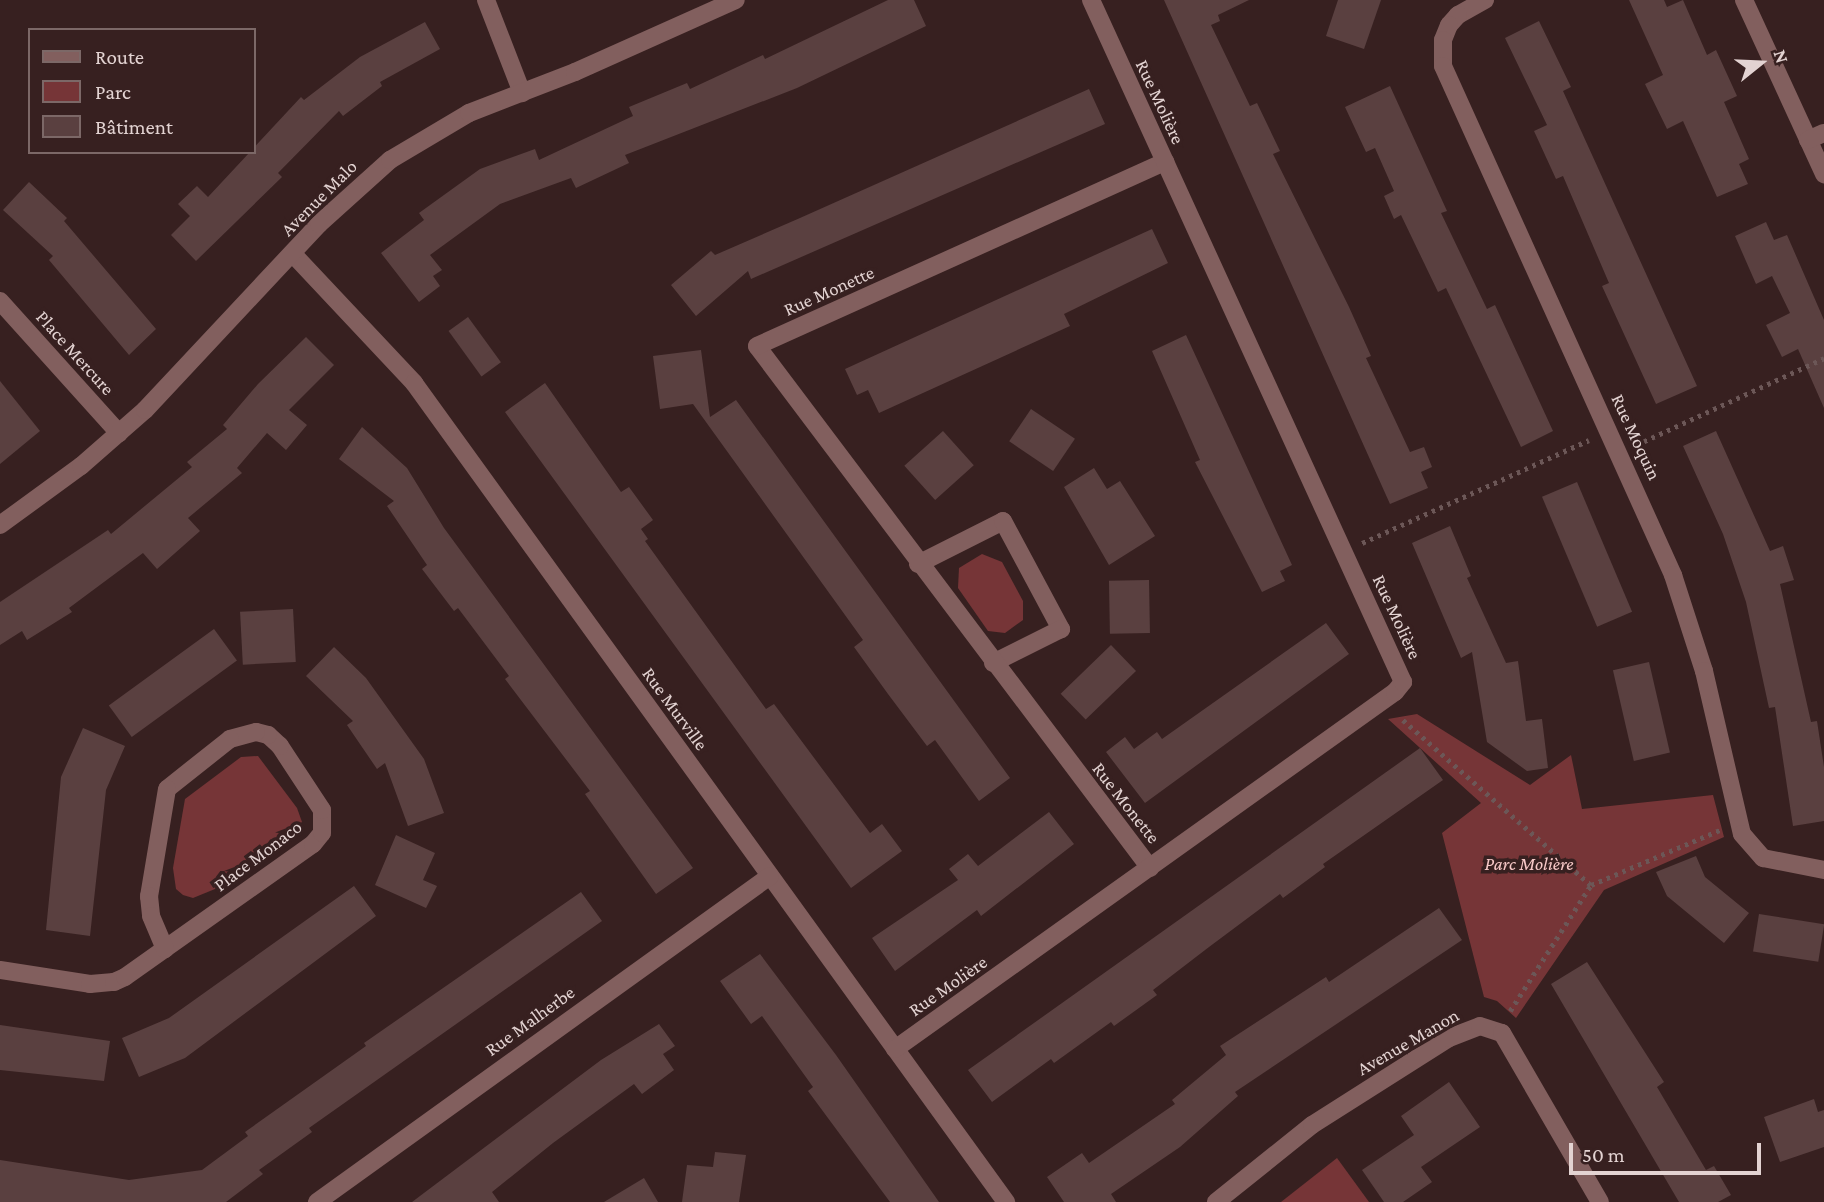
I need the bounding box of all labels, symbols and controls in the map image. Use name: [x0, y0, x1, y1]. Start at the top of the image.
legend: [28, 28, 256, 154]
north arrow: [1726, 28, 1796, 98]
text: Route: [95, 45, 144, 69]
text: N: [1769, 47, 1793, 66]
street label: Rue Molière: [1131, 56, 1189, 148]
text: Parc: [95, 80, 131, 104]
text: Bâtiment: [95, 115, 173, 139]
street label: Avenue Malo: [276, 155, 362, 241]
street label: Rue Monette: [780, 261, 878, 321]
street label: Place Mercure: [31, 306, 119, 400]
street label: Rue Moquin: [1606, 390, 1666, 484]
street label: Rue Molière: [1368, 571, 1426, 663]
street label: Rue Murville: [637, 663, 713, 755]
street label: Rue Monette: [1087, 758, 1165, 848]
street label: Place Monaco: [209, 815, 307, 897]
park label: Parc Molière: [1484, 853, 1574, 875]
street label: Rue Molière: [904, 951, 992, 1021]
street label: Rue Malherbe: [481, 981, 579, 1061]
street label: Avenue Manon: [1353, 1004, 1463, 1080]
scale bar: [1572, 1128, 1764, 1172]
text: 50 m: [1582, 1143, 1625, 1167]

